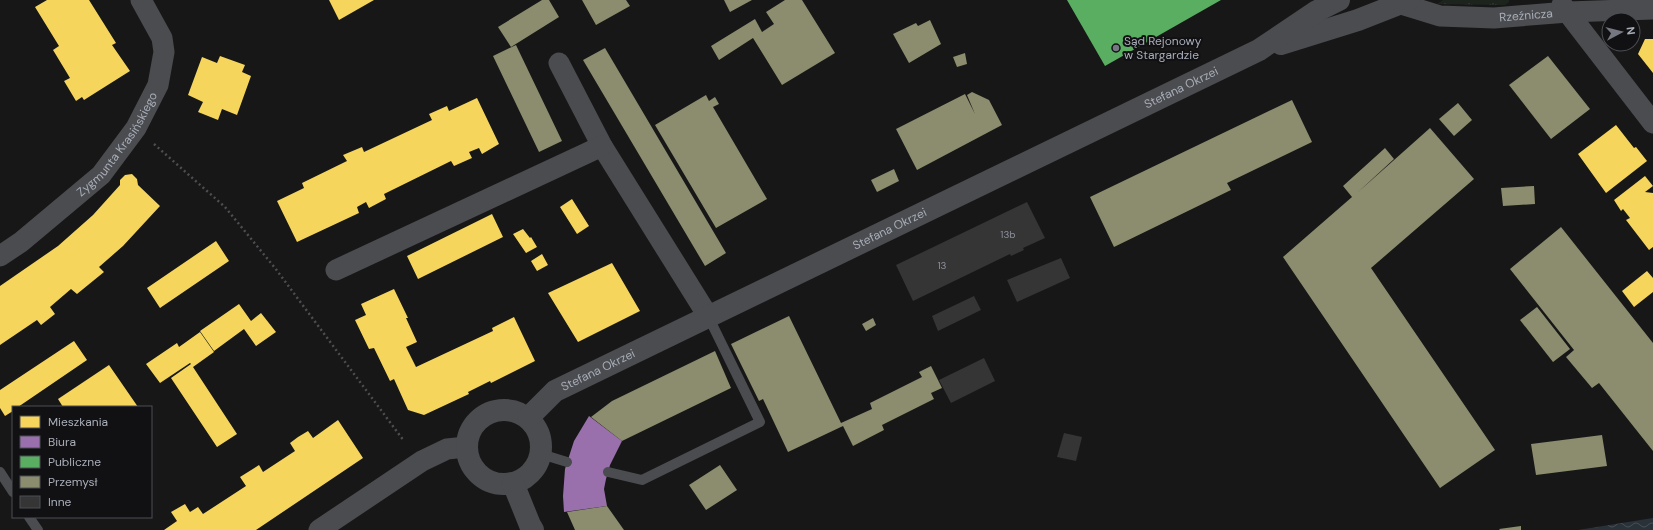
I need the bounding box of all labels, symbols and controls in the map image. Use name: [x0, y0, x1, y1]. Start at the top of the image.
street label: Rzeźnicza: [1499, 5, 1553, 26]
north arrow: [1601, 12, 1641, 52]
text: N: [1623, 26, 1638, 36]
place label: Sąd Rejonowy w Stargardzie: [1124, 33, 1202, 63]
marker: Sąd Rejonowy w Stargardzie: [1111, 43, 1121, 53]
street label: Stefana Okrzei: [1142, 63, 1221, 112]
street label: Zygmunta Krasińskiego: [73, 89, 161, 200]
street label: Stefana Okrzei: [850, 204, 929, 254]
house number: 13b: [1000, 228, 1016, 241]
house number: 13: [937, 259, 947, 272]
street label: Stefana Okrzei: [558, 345, 638, 395]
legend: [12, 406, 152, 518]
text: Mieszkania: [48, 414, 108, 430]
text: Biura: [48, 434, 76, 450]
text: Publiczne: [48, 454, 101, 470]
text: Przemysł: [48, 474, 98, 490]
text: Inne: [48, 494, 72, 510]

